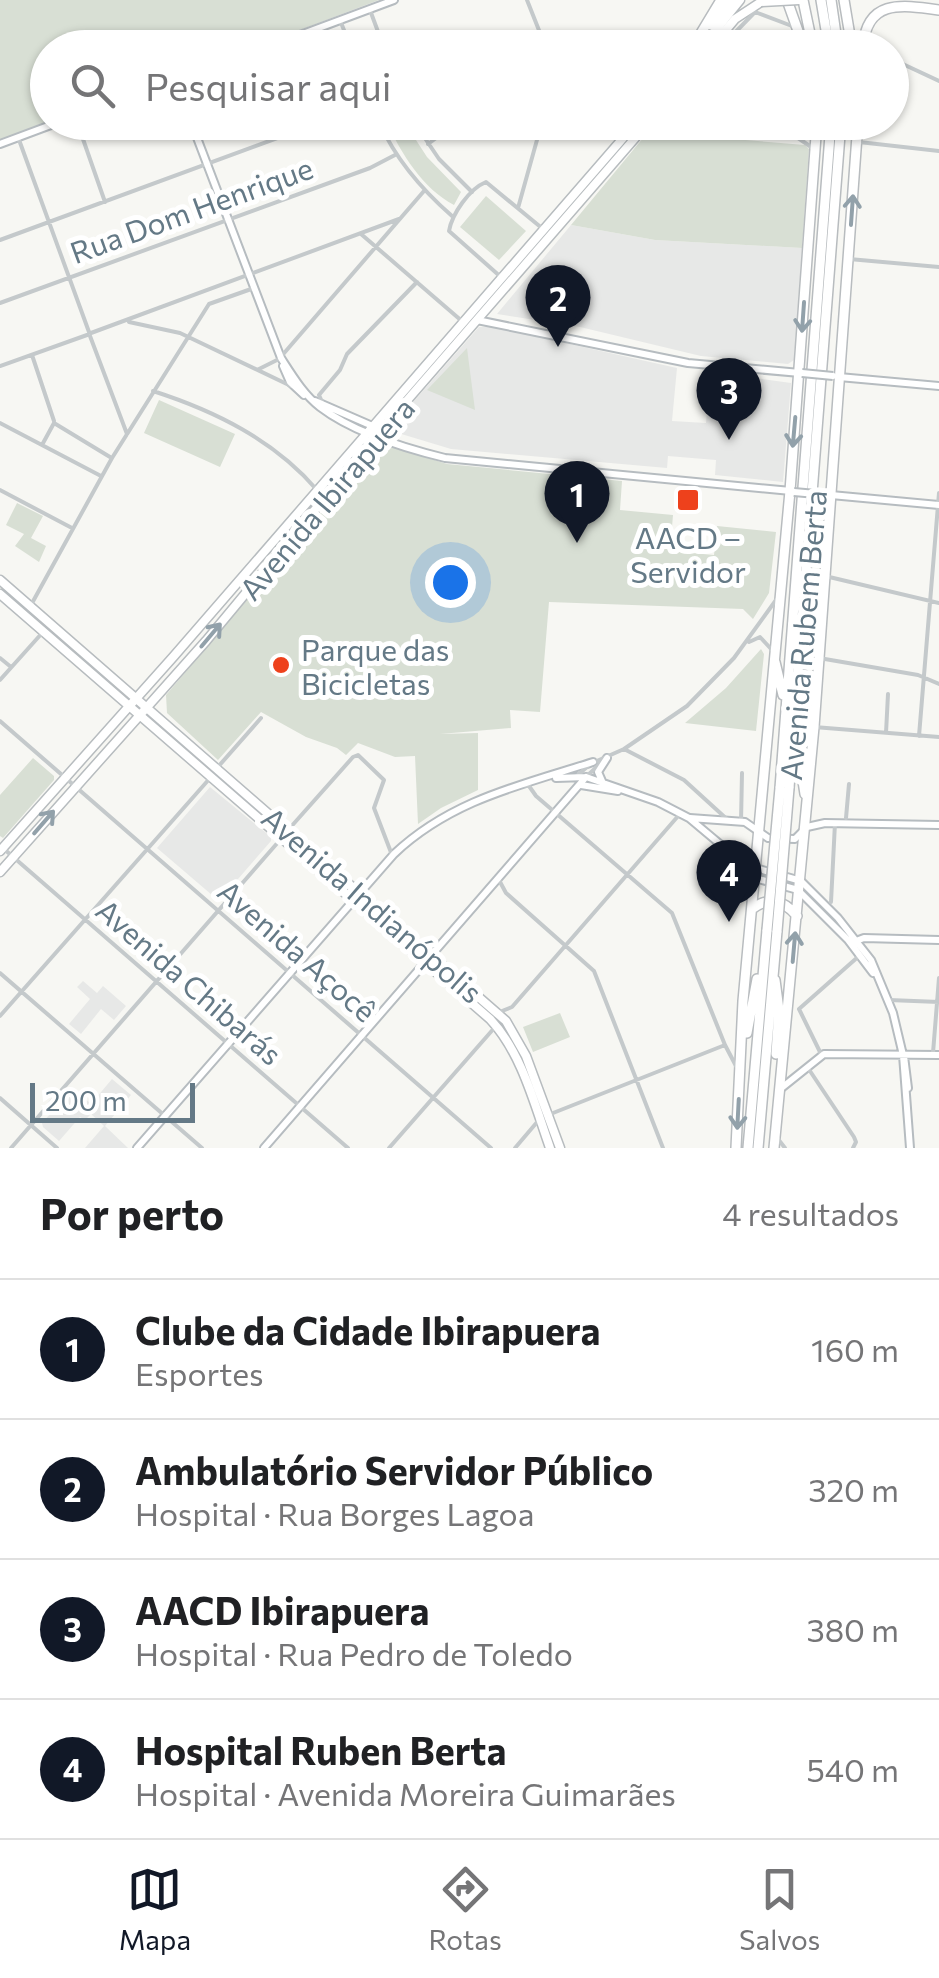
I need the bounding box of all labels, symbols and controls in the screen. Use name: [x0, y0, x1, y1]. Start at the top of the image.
search box: [30, 30, 909, 140]
icon: search: [65, 58, 120, 113]
text: Pesquisar aqui: [145, 62, 391, 109]
street label: Rua Dom Henrique: [65, 148, 317, 270]
one-way arrow: [843, 194, 862, 227]
pin: 2: [526, 264, 590, 347]
one-way arrow: [793, 300, 812, 332]
pin: 3: [696, 358, 762, 440]
street label: Avenida Ibirapuera: [231, 389, 421, 607]
one-way arrow: [784, 415, 803, 447]
pin: 1: [544, 460, 610, 543]
marker: AACD – Servidor: [675, 487, 701, 513]
street label: Avenida Rubem Berta: [771, 488, 833, 782]
place label: AACD – Servidor: [630, 518, 746, 589]
your location: [425, 557, 476, 608]
one-way arrow: [200, 622, 222, 648]
place label: Parque das Bicicletas: [301, 630, 450, 701]
marker: Parque das Bicicletas: [270, 654, 292, 676]
street label: Avenida Indianópolis: [255, 798, 491, 1010]
one-way arrow: [32, 810, 55, 835]
pin: 4: [696, 840, 762, 922]
street label: Avenida Açocê: [211, 871, 385, 1029]
street label: Avenida Chibarás: [90, 890, 290, 1072]
one-way arrow: [785, 931, 804, 963]
scale bar: [30, 1078, 195, 1122]
text: 200 m: [45, 1083, 127, 1117]
one-way arrow: [728, 1097, 747, 1129]
text: Por perto: [40, 1187, 224, 1239]
text: 4 resultados: [722, 1193, 899, 1233]
text: Clube da Cidade Ibirapuera: [135, 1306, 600, 1353]
text: 1: [65, 1329, 80, 1369]
text: 160 m: [811, 1329, 899, 1369]
text: Esportes: [135, 1353, 264, 1393]
text: Ambulatório Servidor Público: [135, 1446, 653, 1493]
text: 2: [63, 1469, 82, 1509]
text: 320 m: [808, 1469, 899, 1509]
text: Hospital · Rua Borges Lagoa: [135, 1493, 534, 1533]
text: AACD Ibirapuera: [135, 1586, 429, 1633]
text: 3: [63, 1609, 82, 1649]
text: 380 m: [806, 1609, 899, 1649]
text: Hospital · Rua Pedro de Toledo: [135, 1633, 573, 1673]
text: Hospital Ruben Berta: [135, 1726, 506, 1773]
text: 4: [63, 1749, 82, 1789]
text: 540 m: [806, 1749, 899, 1789]
text: Hospital · Avenida Moreira Guimarães: [135, 1773, 676, 1813]
tab: Mapa: [119, 1862, 191, 1956]
tab: Rotas: [428, 1862, 502, 1956]
tab: Salvos: [739, 1862, 820, 1956]

